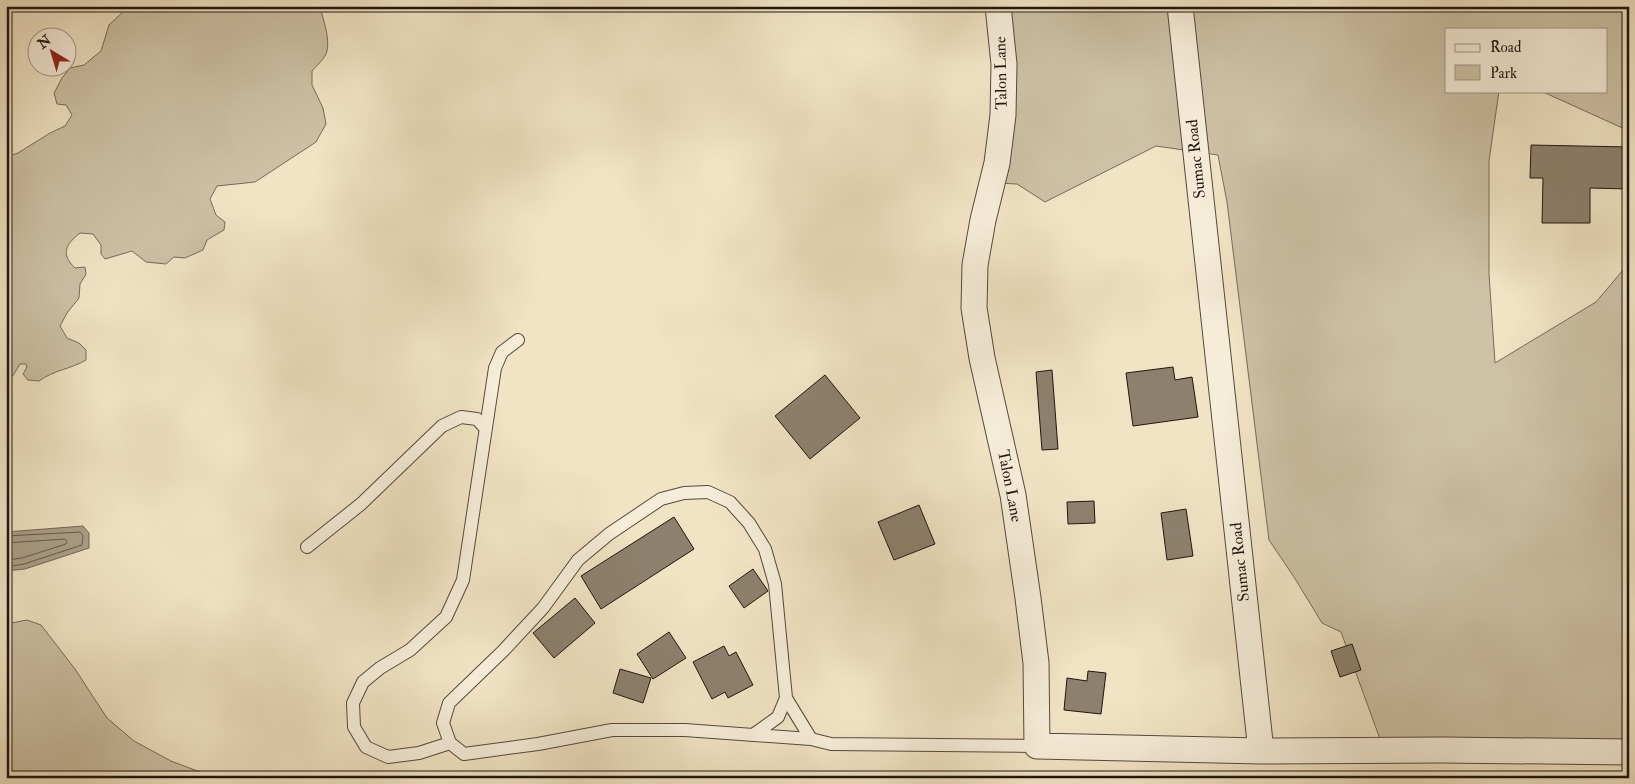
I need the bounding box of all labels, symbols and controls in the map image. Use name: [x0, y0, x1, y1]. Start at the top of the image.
north arrow: [28, 28, 78, 78]
legend: [1445, 28, 1608, 92]
text: N: [33, 31, 55, 53]
street label: Talon Lane: [990, 36, 1012, 110]
text: Road: [1490, 38, 1522, 57]
text: Park: [1490, 64, 1517, 83]
street label: Sumac Road: [1182, 118, 1210, 200]
street label: Talon Lane: [993, 448, 1027, 524]
street label: Sumac Road: [1226, 521, 1254, 603]

